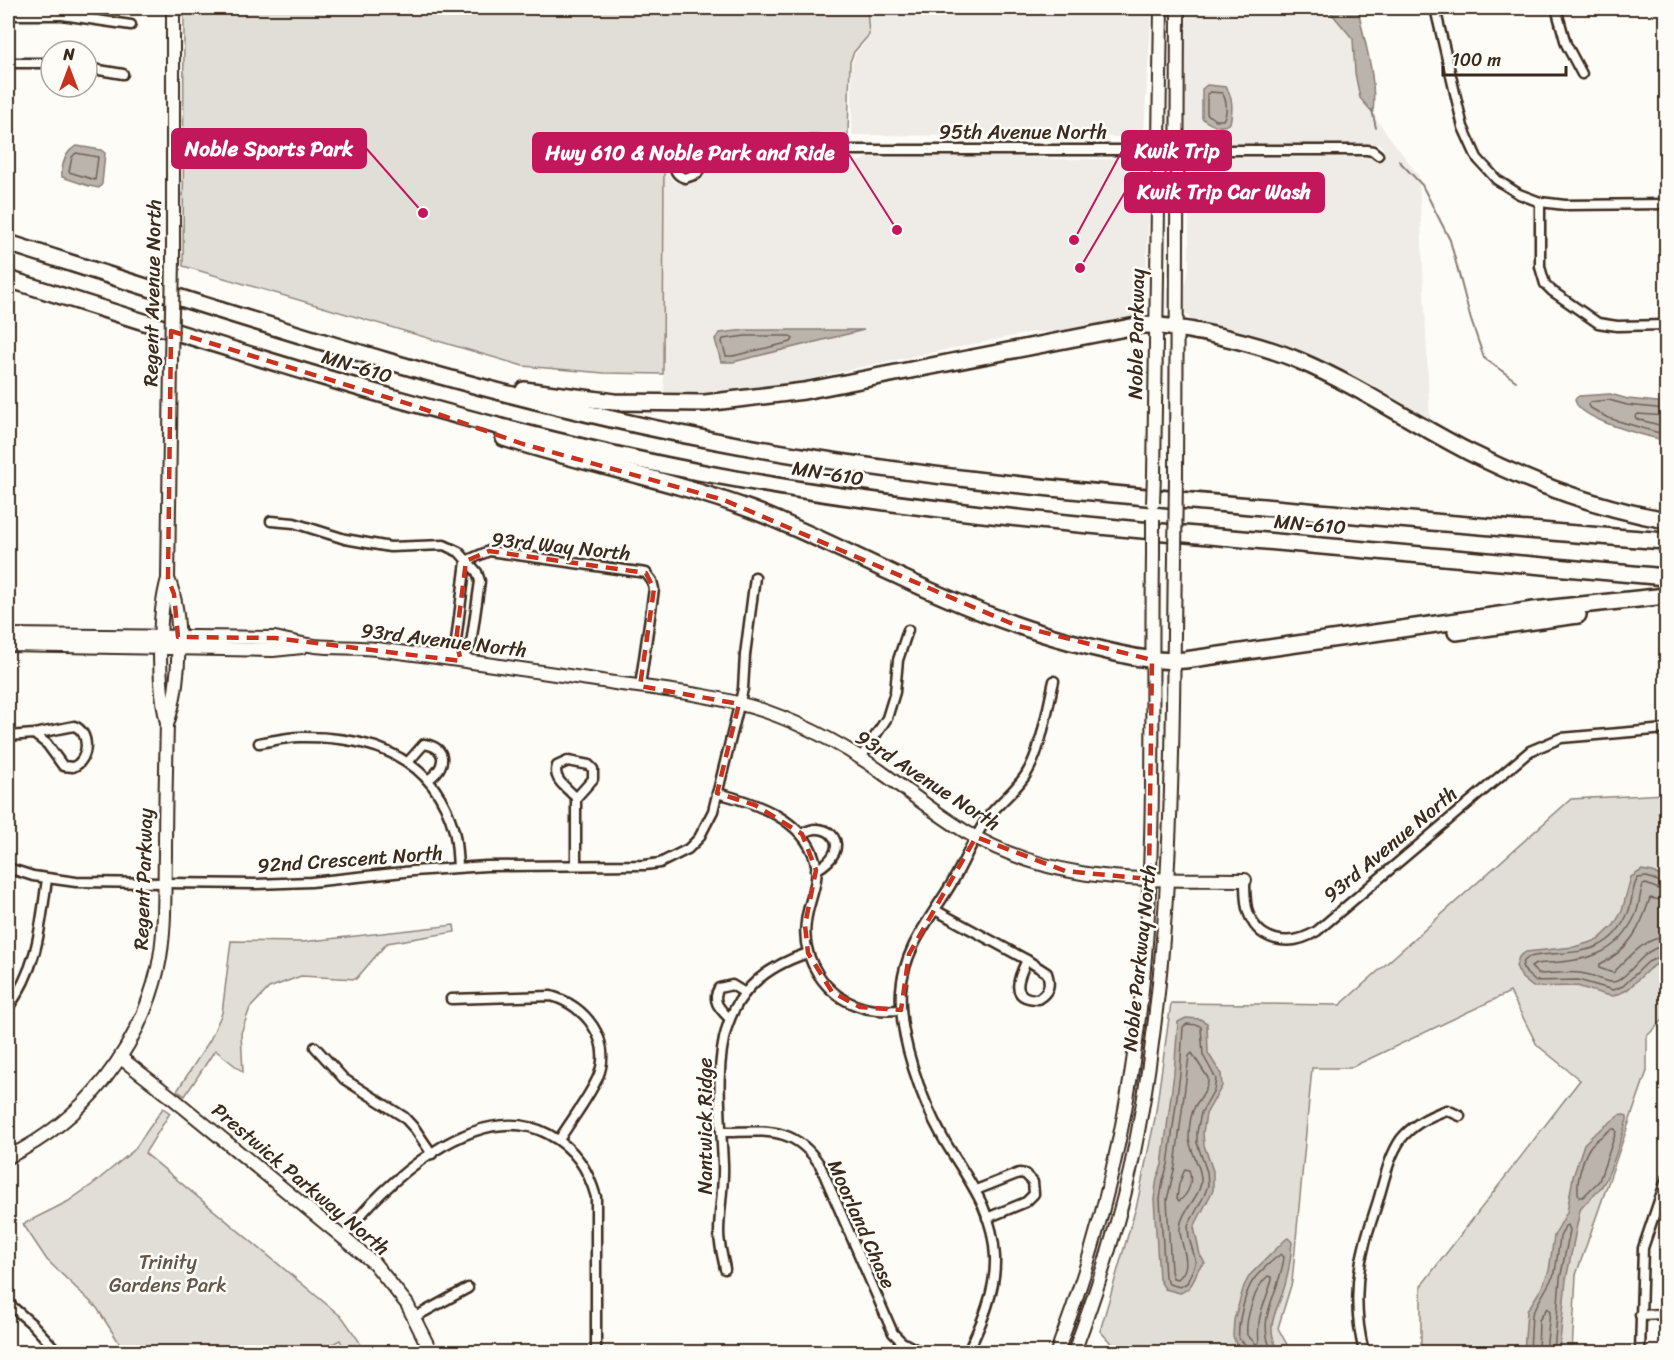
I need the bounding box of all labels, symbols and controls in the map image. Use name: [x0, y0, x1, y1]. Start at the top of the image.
north arrow: [39, 39, 99, 99]
scale bar: [1443, 39, 1566, 77]
text: N: [62, 40, 75, 69]
text: 100 m: [1452, 44, 1501, 76]
street label: 95th Avenue North: [939, 115, 1107, 150]
callout: Noble Sports Park: [172, 129, 366, 168]
text: Noble Sports Park: [184, 130, 354, 168]
callout: Kwik Trip: [1122, 131, 1231, 170]
text: Kwik Trip: [1133, 132, 1220, 170]
callout: Hwy 610 & Noble Park and Ride: [533, 133, 848, 172]
text: Hwy 610 & Noble Park and Ride: [544, 134, 836, 172]
callout: Kwik Trip Car Wash: [1125, 173, 1324, 212]
text: Kwik Trip Car Wash: [1136, 173, 1311, 211]
street label: Regent Avenue North: [133, 199, 172, 387]
street label: Noble Parkway: [1118, 268, 1155, 400]
street label: MN-610: [317, 339, 397, 394]
street label: MN-610: [790, 451, 866, 496]
street label: MN-610: [1272, 504, 1347, 545]
street label: 93rd Way North: [490, 522, 632, 571]
street label: 93rd Avenue North: [359, 613, 529, 668]
street label: 93rd Avenue North: [848, 720, 1007, 841]
street label: 93rd Avenue North: [1315, 777, 1466, 911]
street label: Regent Parkway: [124, 807, 163, 951]
street label: 92nd Crescent North: [256, 836, 444, 883]
street label: Noble Parkway North: [1112, 863, 1167, 1053]
street label: Nantwick Ridge: [688, 1057, 723, 1195]
street label: Prestwick Parkway North: [204, 1094, 398, 1265]
street label: Moorland Chase: [817, 1154, 906, 1295]
park label: Trinity Gardens Park: [109, 1245, 227, 1303]

